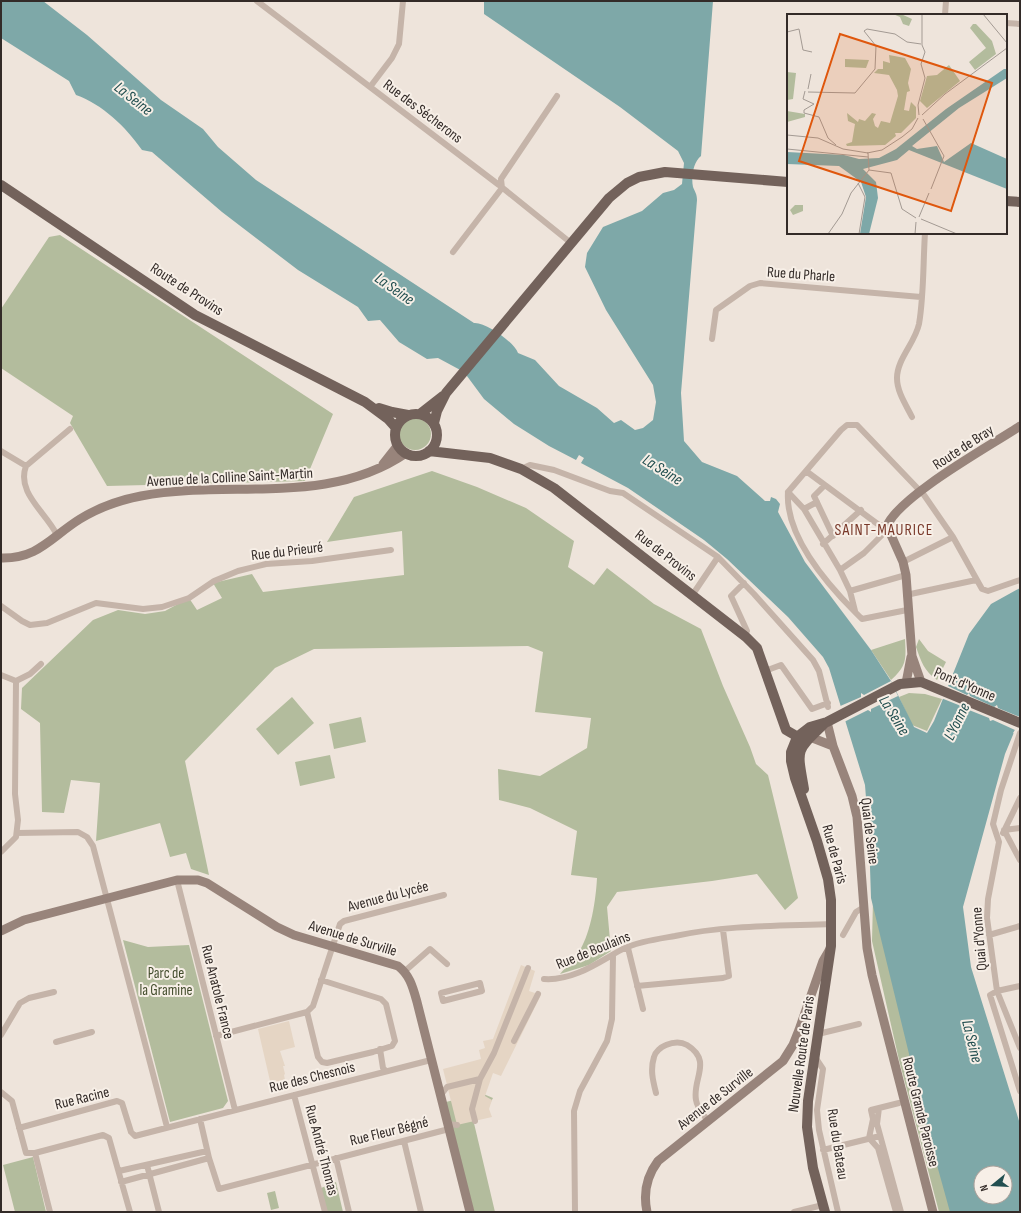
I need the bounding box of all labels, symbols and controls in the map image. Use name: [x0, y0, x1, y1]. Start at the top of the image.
inset map: [787, 14, 1007, 234]
street label: Rue des Sécherons: [379, 75, 466, 147]
water label: La Seine: [110, 78, 156, 120]
street label: Route de Provins: [146, 259, 227, 320]
street label: Rue du Pharle: [766, 263, 836, 286]
water label: La Seine: [371, 269, 417, 309]
street label: Route de Bray: [929, 421, 998, 474]
water label: La Seine: [639, 451, 686, 490]
street label: Avenue de la Colline Saint-Martin: [146, 464, 313, 491]
district label: SAINT-MAURICE: [835, 521, 933, 540]
street label: Rue de Provins: [631, 525, 700, 585]
street label: Rue du Prieuré: [250, 538, 324, 565]
street label: Pont d'Yonne: [931, 663, 999, 706]
water label: La Seine: [874, 692, 913, 739]
water label: L'Yonne: [940, 700, 974, 743]
street label: Quai de Seine: [856, 797, 883, 865]
street label: Rue de Paris: [817, 822, 852, 886]
street label: Avenue du Lycée: [345, 877, 431, 917]
street label: Quai d'Yonne: [967, 906, 992, 972]
street label: Avenue de Surville: [306, 916, 399, 961]
street label: Rue de Boulains: [553, 927, 633, 974]
street label: Rue Anatole France: [197, 943, 238, 1041]
park label: Parc de la Gramine: [139, 964, 193, 1000]
street label: Nouvelle Route de Paris: [784, 995, 819, 1113]
water label: La Seine: [957, 1018, 986, 1065]
street label: Route Grande Paroisse: [898, 1055, 943, 1169]
street label: Rue des Chesnois: [267, 1058, 357, 1097]
street label: Avenue de Surville: [673, 1063, 757, 1135]
street label: Rue Racine: [53, 1083, 111, 1114]
street label: Rue André Thomas: [300, 1103, 343, 1197]
street label: Rue du Bateau: [823, 1107, 852, 1181]
street label: Rue Fleur Bégné: [348, 1113, 430, 1150]
north arrow: [973, 1165, 1013, 1205]
text: N: [977, 1183, 991, 1193]

